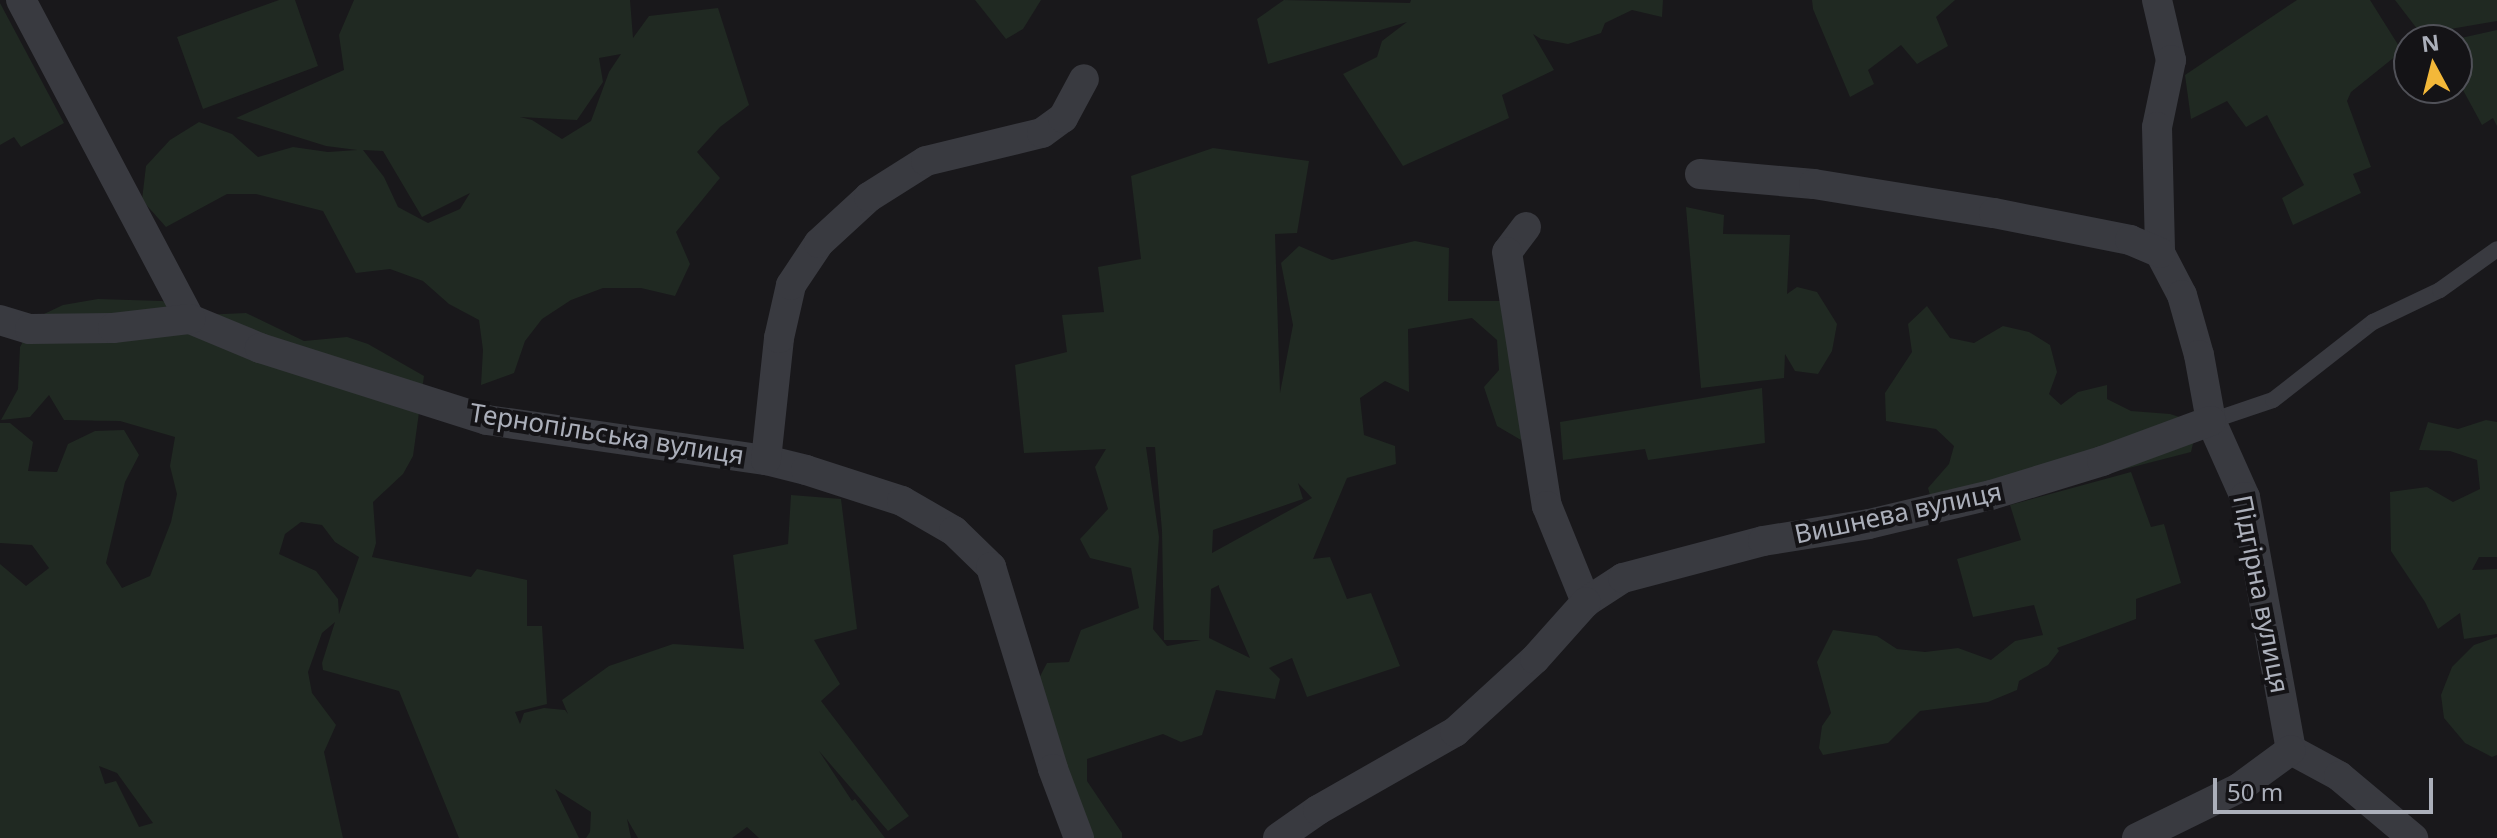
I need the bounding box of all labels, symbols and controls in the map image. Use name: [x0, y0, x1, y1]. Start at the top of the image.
north arrow: [2393, 24, 2473, 104]
text: N: [2420, 26, 2441, 58]
street label: Тернопільська вулиця: [468, 397, 746, 471]
street label: Вишнева вулиця: [1792, 476, 2004, 550]
street label: Підгірна вулиця: [2226, 492, 2296, 696]
scale bar: [2217, 762, 2437, 812]
text: 50 m: [2227, 775, 2283, 808]

